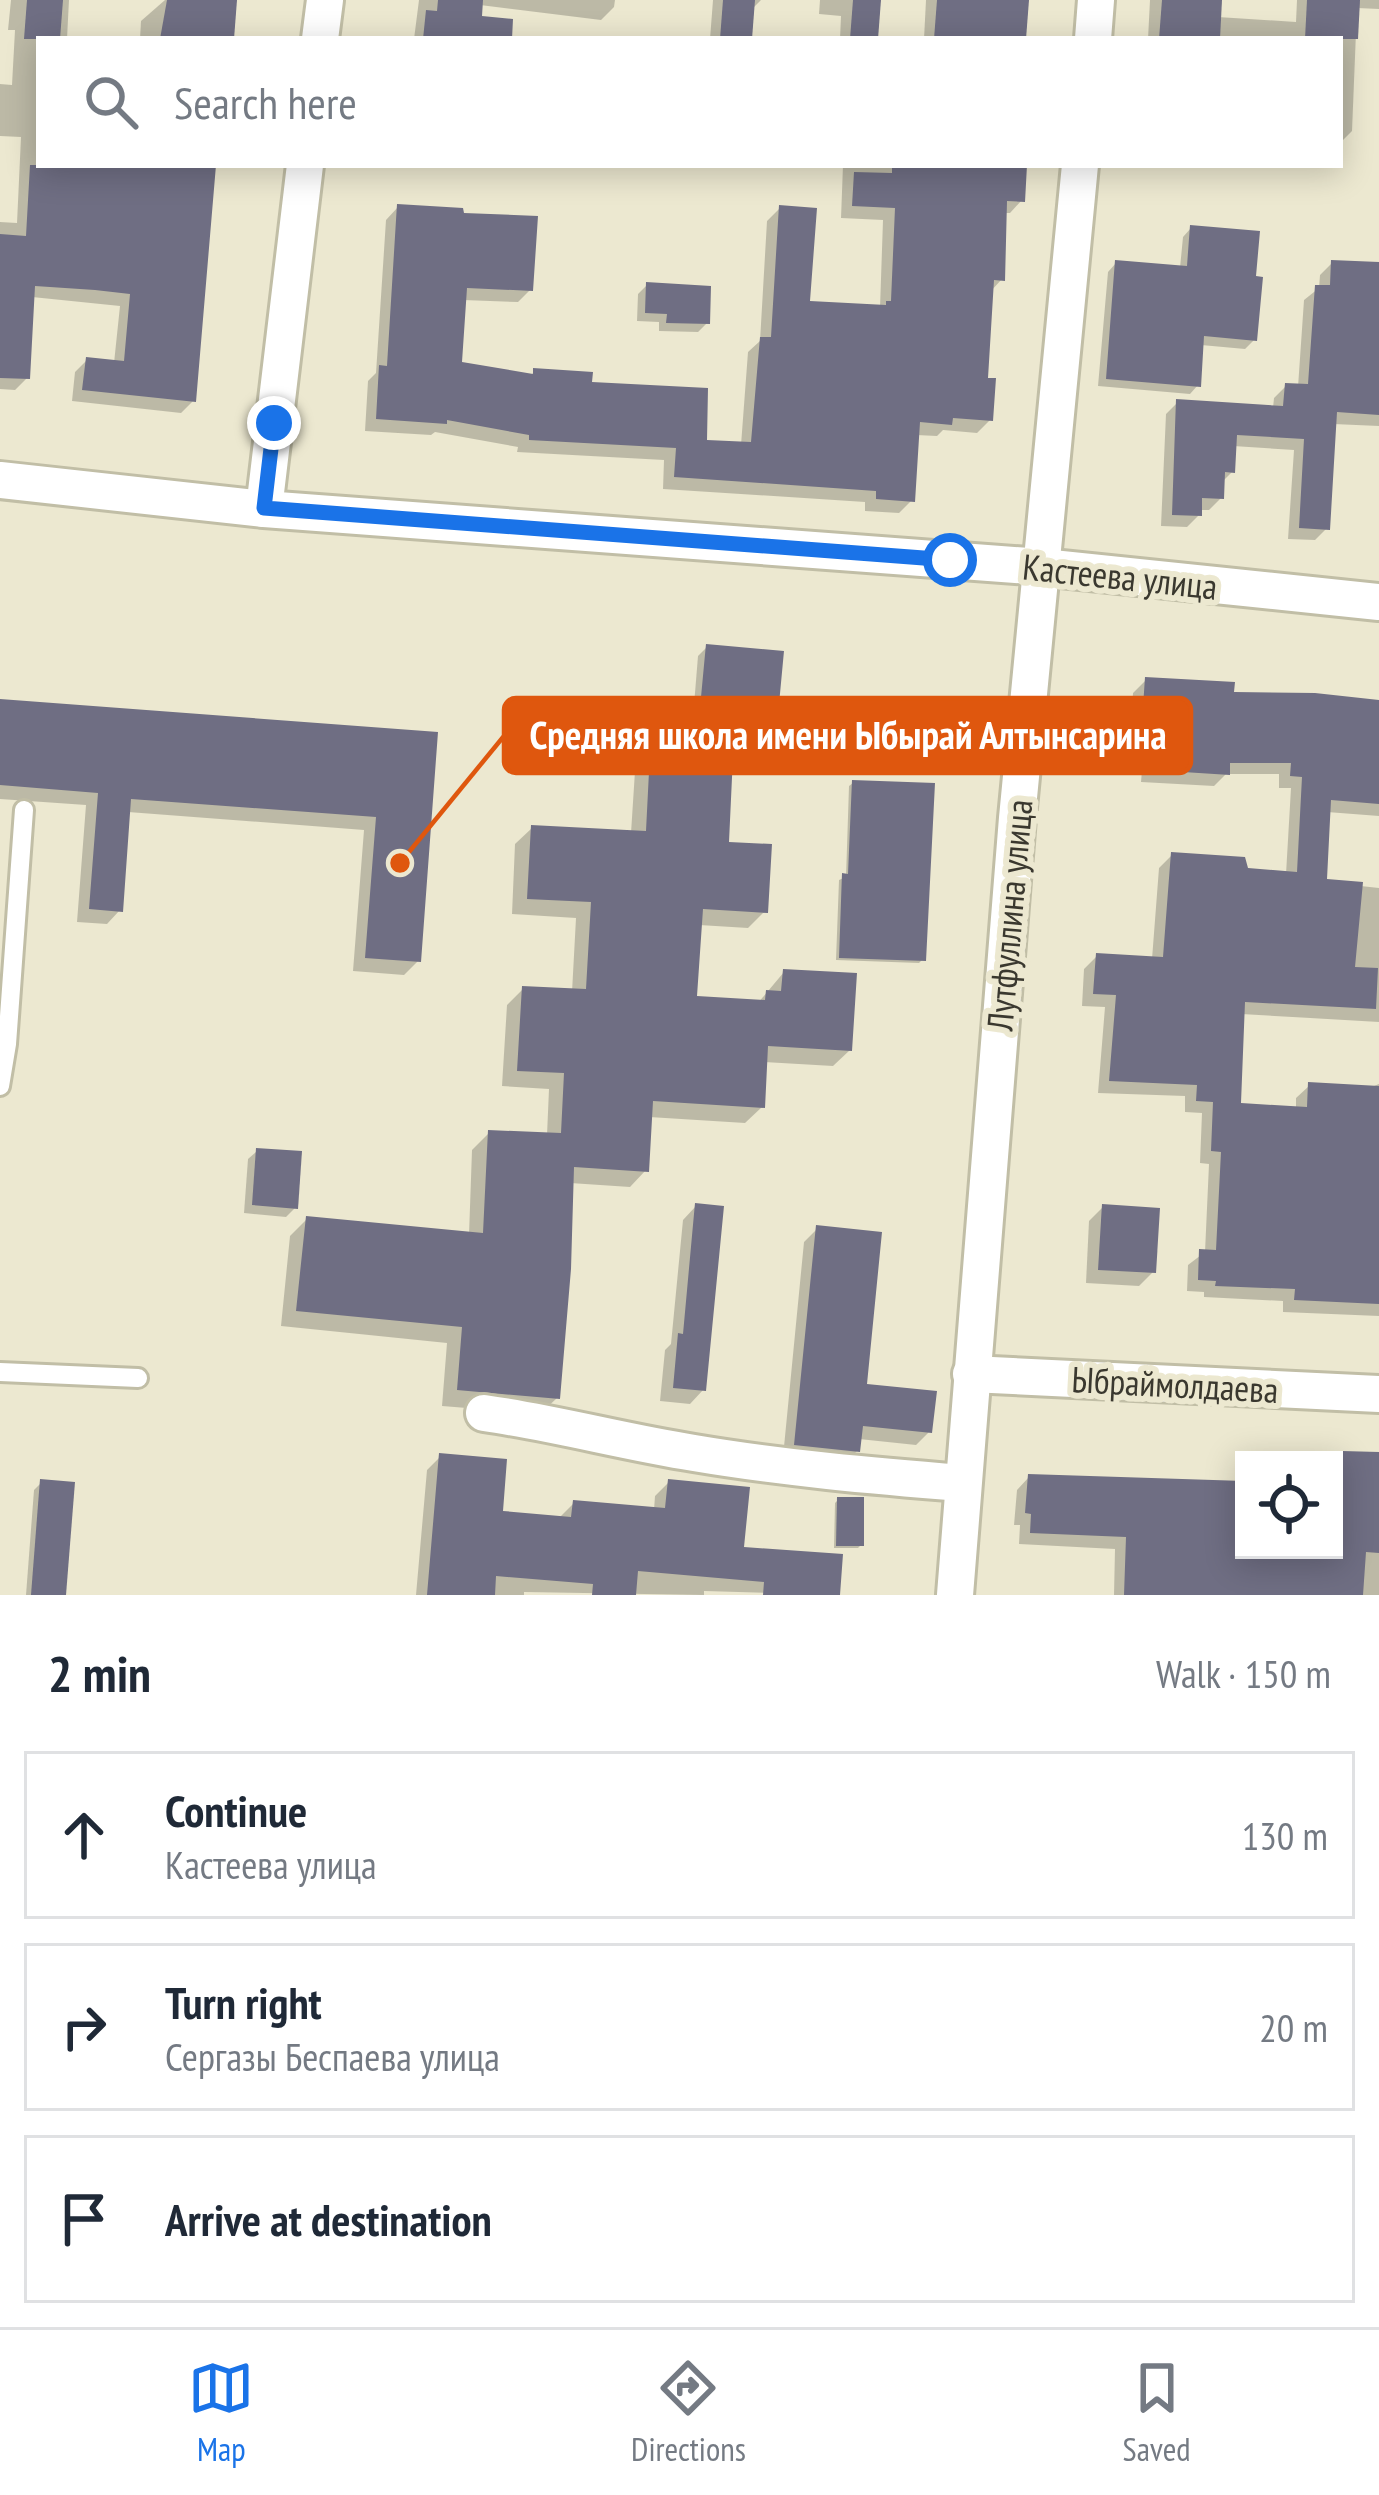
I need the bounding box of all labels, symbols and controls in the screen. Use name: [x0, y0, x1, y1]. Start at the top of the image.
search box: [36, 36, 1343, 168]
icon: search: [78, 69, 144, 135]
text: Search here: [174, 73, 357, 131]
route end: [247, 396, 301, 450]
route start: [923, 533, 977, 587]
street label: Кастеева улица: [1020, 542, 1220, 610]
callout: Средняя школа имени Ыбырай Алтынсарина: [504, 698, 1191, 773]
text: Средняя школа имени Ыбырай Алтынсарина: [529, 709, 1167, 760]
street label: Лутфуллина улица: [975, 797, 1043, 1034]
street label: Ыбраймолдаева: [1071, 1355, 1279, 1413]
map controls: [1235, 1451, 1343, 1559]
button: locate: [1235, 1451, 1343, 1559]
text: 2 min: [48, 1640, 151, 1706]
text: Walk · 150 m: [1156, 1648, 1331, 1699]
text: Continue: [165, 1781, 307, 1839]
icon: ahead: [51, 1802, 117, 1868]
text: 130 m: [1242, 1810, 1328, 1861]
text: Кастеева улица: [165, 1839, 377, 1890]
text: Turn right: [165, 1973, 322, 2031]
icon: right: [51, 1994, 117, 2060]
text: 20 m: [1259, 2002, 1328, 2053]
text: Сергазы Беспаева улица: [165, 2031, 500, 2082]
icon: arrive: [51, 2186, 117, 2252]
text: Arrive at destination: [165, 2190, 492, 2248]
tab: Map: [188, 2355, 254, 2470]
tab: Directions: [631, 2355, 746, 2470]
tab: Saved: [1123, 2355, 1191, 2470]

